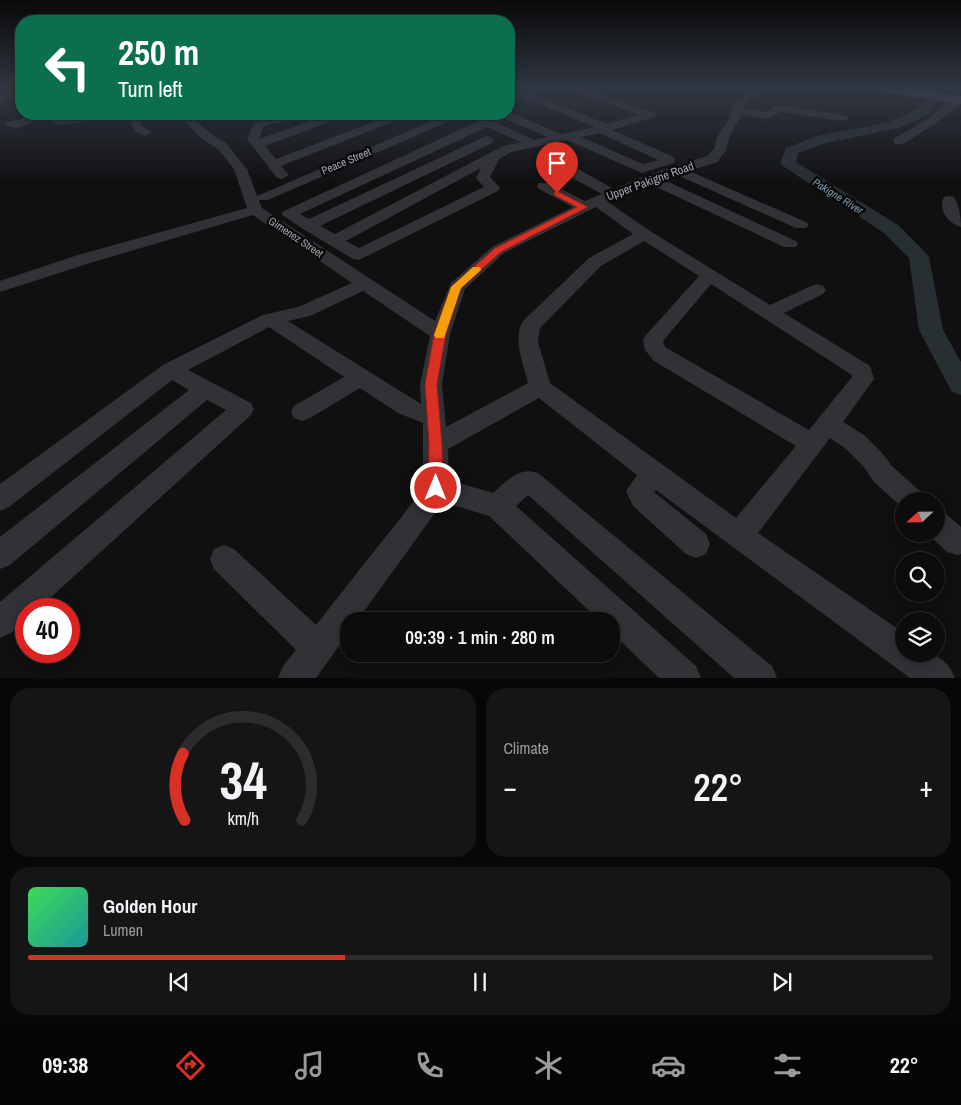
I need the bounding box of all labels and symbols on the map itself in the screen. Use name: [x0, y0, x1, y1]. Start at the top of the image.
pin: [536, 142, 578, 193]
street label: Peace Street: [319, 144, 373, 178]
street label: Upper Pakigne Road: [604, 158, 696, 204]
water label: Pakigne River: [810, 175, 867, 218]
street label: Gimenez Street: [266, 214, 327, 261]
position arrow: [409, 461, 461, 513]
north arrow: [895, 492, 945, 542]
speed limit sign: 40: [15, 598, 80, 663]

